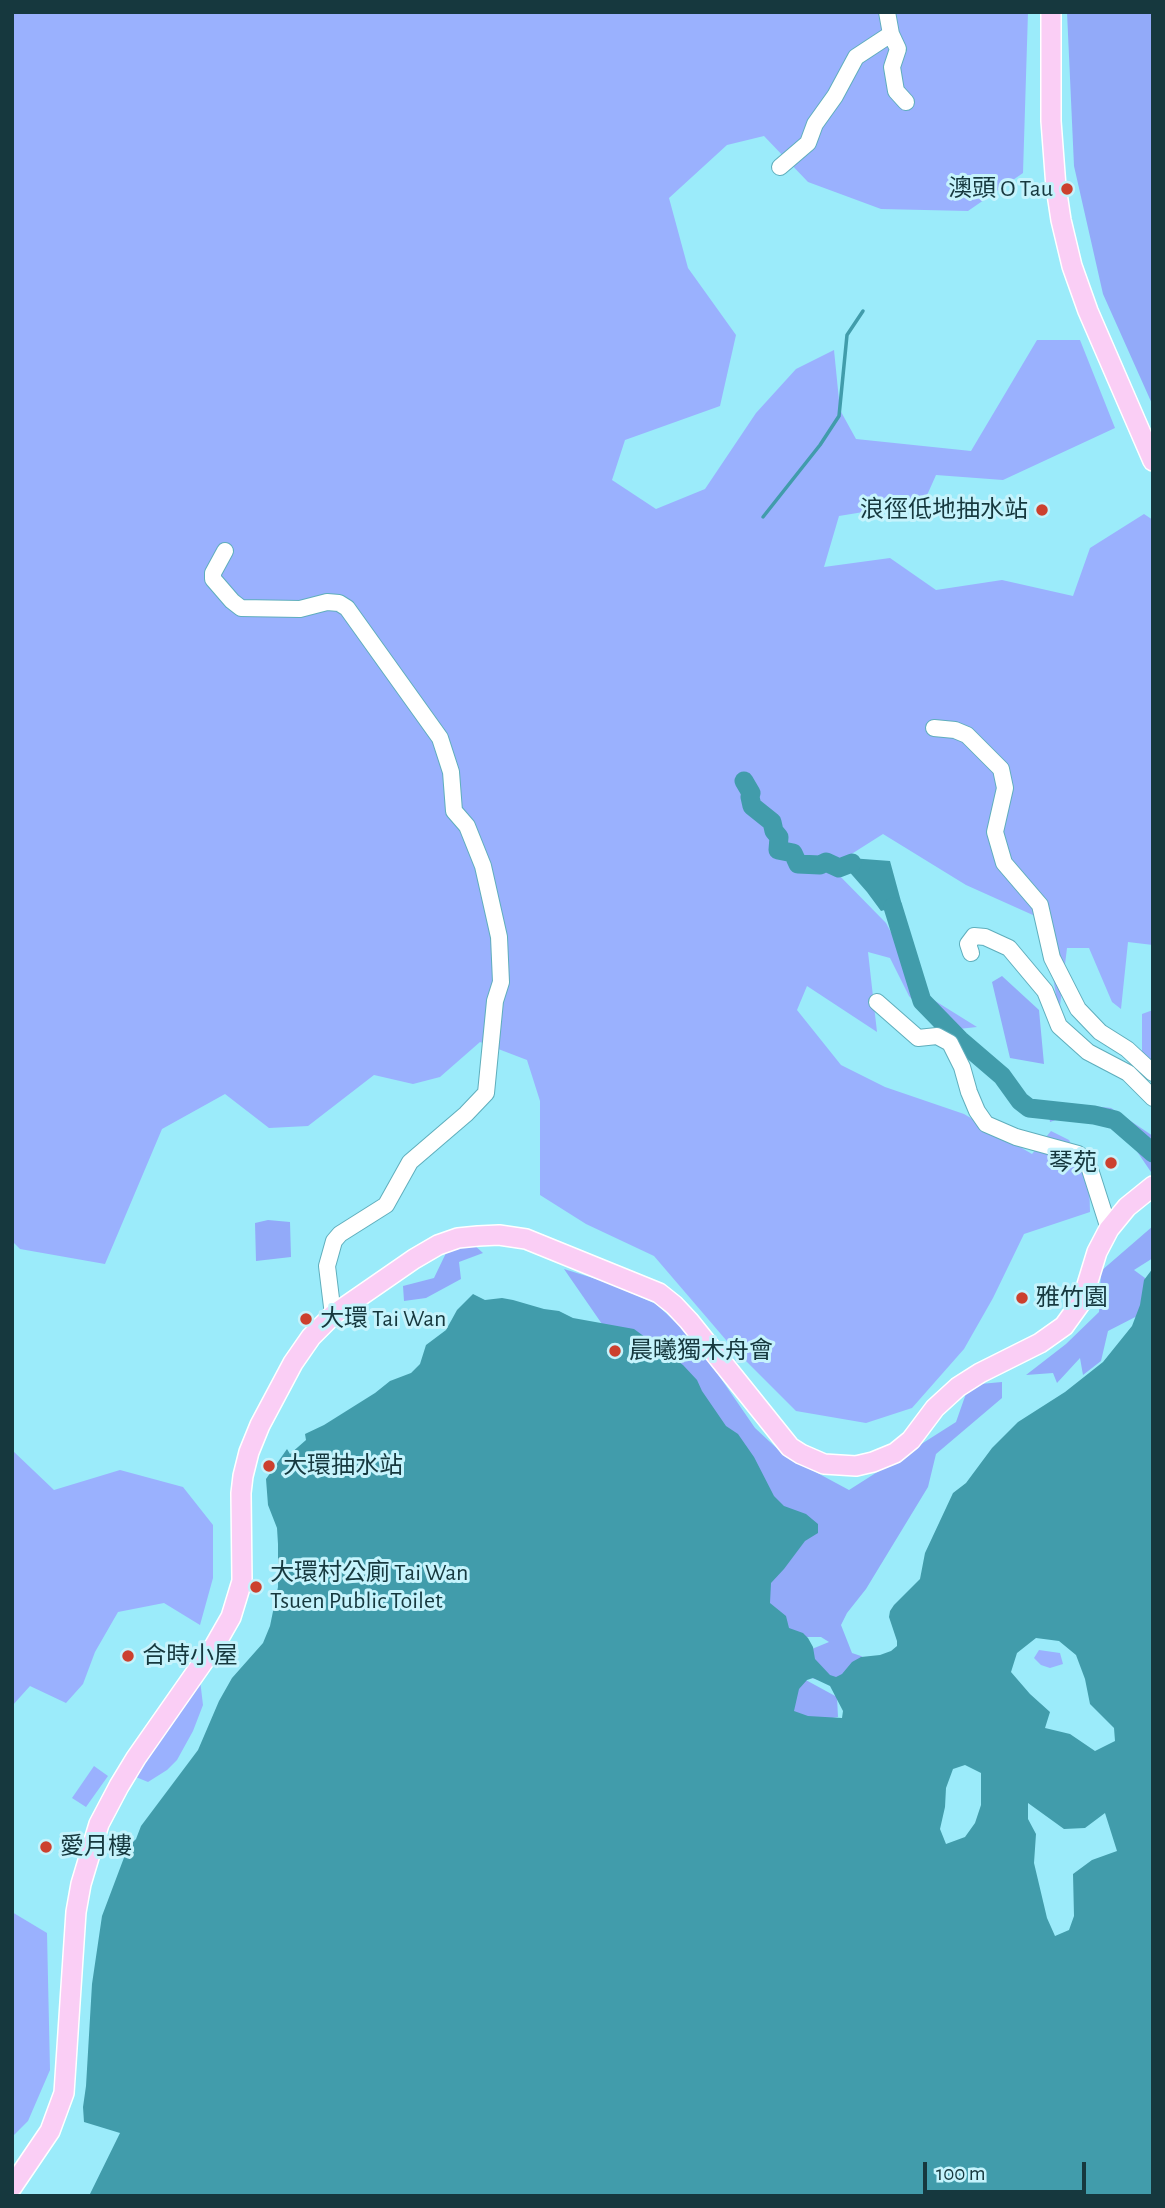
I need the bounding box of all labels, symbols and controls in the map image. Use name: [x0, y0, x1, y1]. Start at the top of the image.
place label: 澳頭 O Tau: [948, 175, 1053, 203]
marker: 澳頭 O Tau: [1059, 181, 1075, 197]
place label: 浪徑低地抽水站: [860, 496, 1028, 524]
marker: 浪徑低地抽水站: [1034, 502, 1050, 518]
place label: 琴苑: [1049, 1149, 1097, 1177]
marker: 琴苑: [1103, 1155, 1119, 1171]
place label: 雅竹園: [1036, 1284, 1108, 1312]
marker: 雅竹園: [1014, 1290, 1030, 1306]
place label: 大環 Tai Wan: [320, 1305, 446, 1333]
marker: 大環 Tai Wan: [298, 1311, 314, 1327]
place label: 晨曦獨木舟會: [629, 1337, 773, 1365]
marker: 晨曦獨木舟會: [607, 1343, 623, 1359]
place label: 大環抽水站: [283, 1452, 403, 1480]
marker: 大環抽水站: [261, 1458, 277, 1474]
place label: 大環村公廁 Tai Wan Tsuen Public Toilet: [270, 1559, 468, 1615]
marker: 大環村公廁 Tai Wan Tsuen Public Toilet: [248, 1579, 264, 1595]
place label: 合時小屋: [142, 1642, 238, 1670]
marker: 合時小屋: [120, 1648, 136, 1664]
place label: 愛月樓: [60, 1833, 132, 1861]
marker: 愛月樓: [38, 1839, 54, 1855]
scale bar: [927, 2148, 1090, 2192]
text: 100 m: [936, 2163, 986, 2184]

